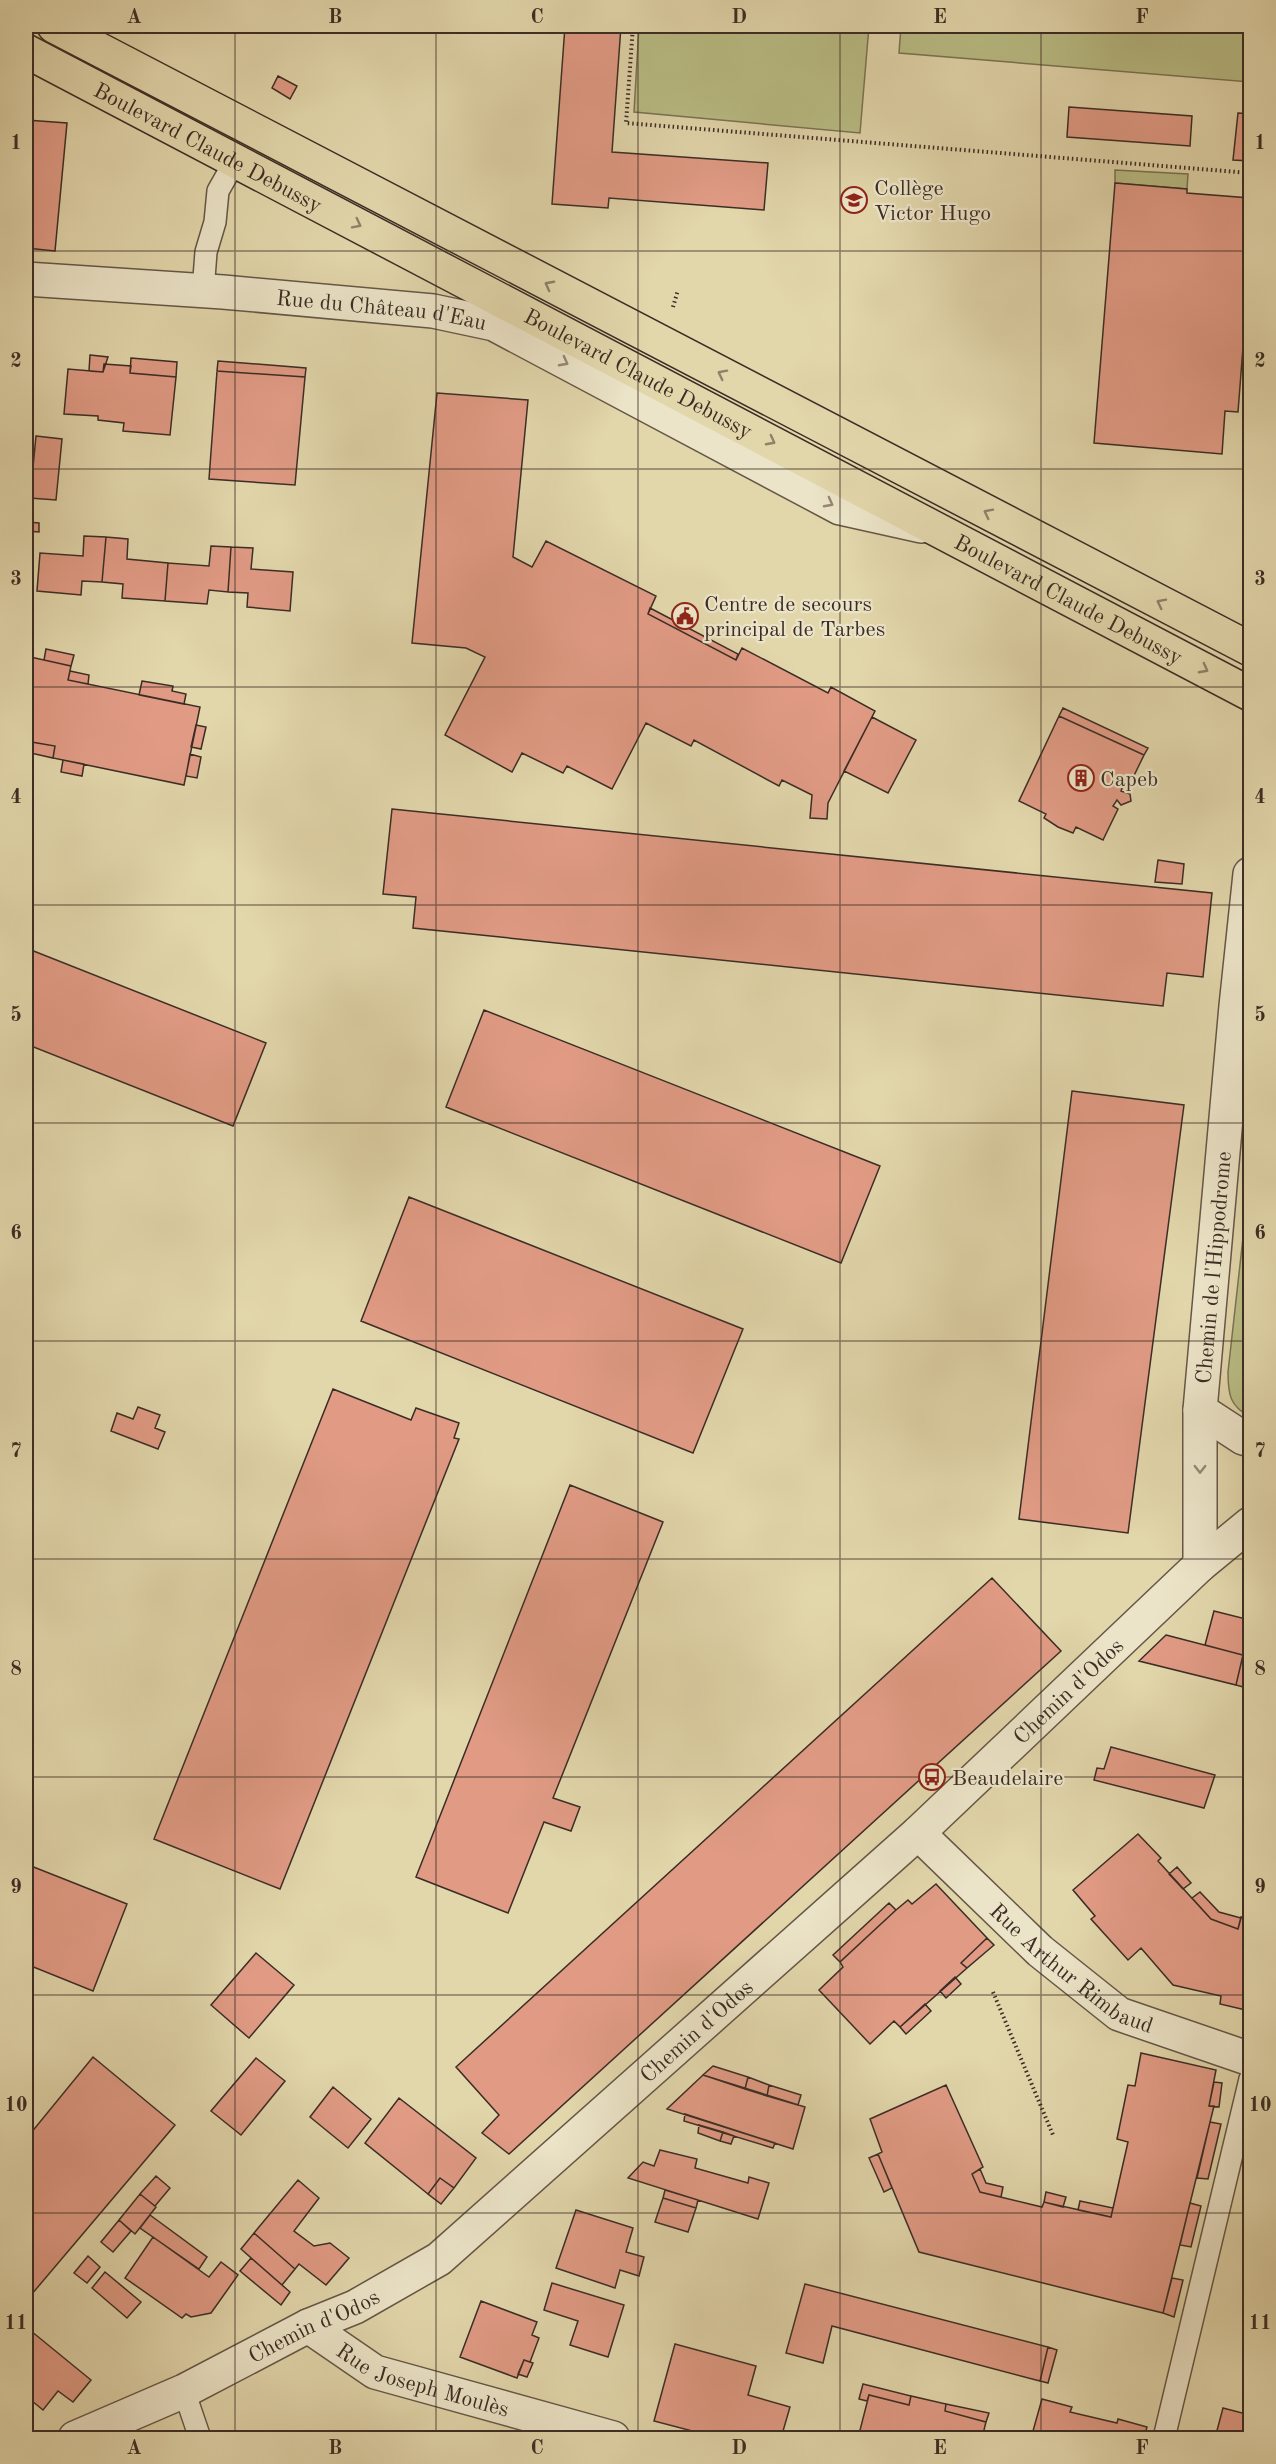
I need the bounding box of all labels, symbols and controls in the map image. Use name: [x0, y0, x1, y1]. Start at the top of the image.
text: A: [126, 8, 142, 28]
text: B: [328, 8, 342, 28]
text: C: [530, 8, 544, 28]
text: D: [731, 8, 747, 28]
text: E: [933, 8, 947, 28]
text: F: [1135, 8, 1149, 28]
street label: Boulevard Claude Debussy: [90, 80, 326, 218]
text: 1: [10, 134, 22, 154]
text: 1: [1254, 134, 1266, 154]
place label: Collège Victor Hugo: [874, 178, 991, 225]
school or university icon: Collège Victor Hugo: [839, 185, 869, 215]
one-way arrow: [350, 217, 361, 228]
one-way arrow: [545, 281, 555, 292]
street label: Rue du Château d'Eau: [275, 288, 489, 335]
street label: Boulevard Claude Debussy: [520, 306, 756, 444]
text: 2: [10, 352, 22, 372]
text: 2: [1254, 352, 1266, 372]
one-way arrow: [558, 355, 569, 366]
one-way arrow: [717, 370, 728, 382]
one-way arrow: [765, 434, 776, 445]
one-way arrow: [823, 496, 833, 507]
one-way arrow: [984, 509, 995, 520]
street label: Boulevard Claude Debussy: [950, 532, 1186, 670]
text: 3: [10, 570, 22, 590]
text: 3: [1254, 570, 1266, 590]
place label: Centre de secours principal de Tarbes: [704, 594, 885, 641]
one-way arrow: [1157, 598, 1168, 610]
public building icon: Centre de secours principal de Tarbes: [670, 601, 700, 631]
one-way arrow: [1198, 662, 1208, 673]
building icon: Capeb: [1066, 763, 1096, 793]
place label: Capeb: [1100, 769, 1158, 791]
text: 4: [10, 788, 22, 808]
text: 4: [1254, 788, 1266, 808]
text: 5: [10, 1005, 22, 1026]
text: 5: [1254, 1005, 1266, 1026]
street label: Chemin de l'Hippodrome: [1193, 1151, 1236, 1385]
text: 6: [10, 1224, 22, 1244]
text: 6: [1254, 1224, 1266, 1244]
text: 7: [10, 1442, 22, 1462]
text: 7: [1254, 1442, 1266, 1462]
one-way arrow: [1194, 1464, 1206, 1473]
street label: Chemin d'Odos: [1010, 1635, 1129, 1749]
text: 8: [10, 1660, 22, 1680]
text: 8: [1254, 1660, 1266, 1680]
bus stop icon: Beaudelaire: [917, 1762, 947, 1792]
place label: Beaudelaire: [952, 1768, 1063, 1790]
text: 9: [10, 1878, 22, 1898]
text: 9: [1254, 1878, 1266, 1898]
street label: Rue Arthur Rimbaud: [985, 1900, 1156, 2038]
street label: Chemin d'Odos: [637, 1976, 758, 2088]
text: 10: [4, 2096, 28, 2116]
text: 10: [1248, 2096, 1272, 2116]
street label: Chemin d'Odos: [245, 2286, 384, 2368]
text: 11: [4, 2314, 28, 2334]
text: 11: [1248, 2314, 1272, 2334]
street label: Rue Joseph Moulès: [332, 2340, 511, 2422]
text: A: [126, 2439, 142, 2459]
text: B: [328, 2439, 342, 2459]
text: C: [530, 2439, 544, 2459]
text: D: [731, 2439, 747, 2459]
text: E: [933, 2439, 947, 2459]
text: F: [1135, 2439, 1149, 2459]

